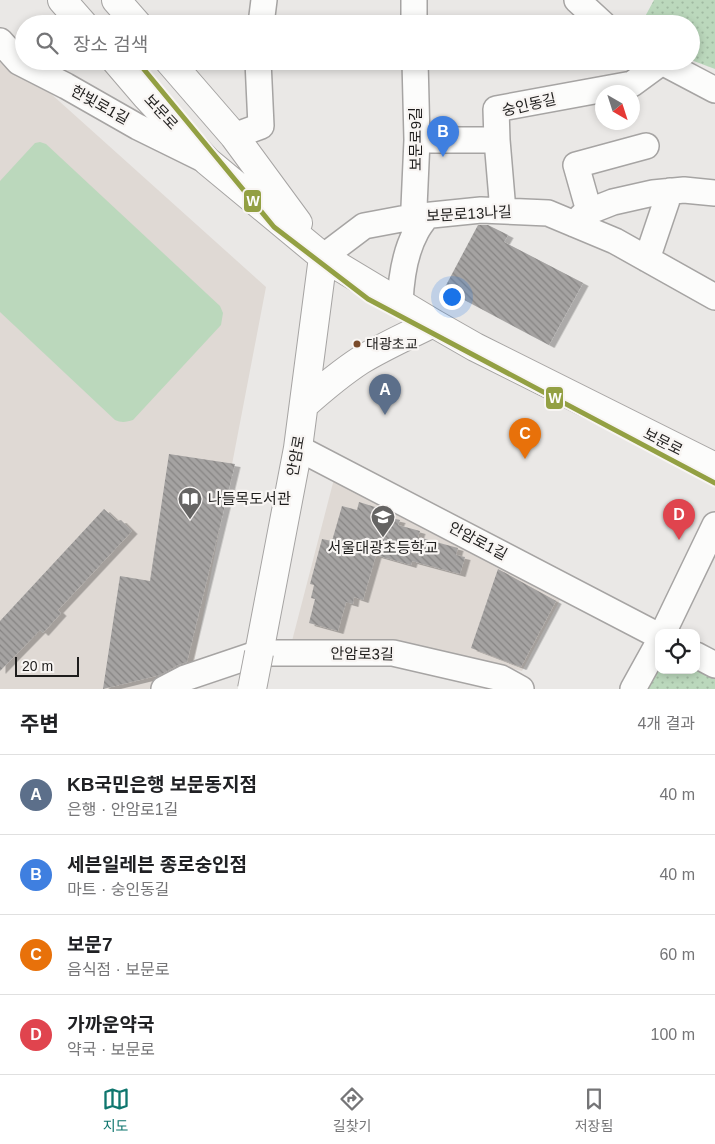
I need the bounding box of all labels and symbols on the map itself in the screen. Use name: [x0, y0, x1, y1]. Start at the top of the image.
street label: 한빛로1길: [68, 82, 132, 127]
north arrow: [595, 85, 640, 130]
street label: 숭인동길: [500, 90, 558, 119]
street label: 보문로: [141, 91, 182, 133]
street label: 보문로9길: [407, 107, 424, 171]
pin: B: [427, 116, 459, 157]
line badge: W: [243, 189, 262, 213]
text: W: [246, 193, 260, 209]
street label: 보문로13나길: [426, 203, 512, 224]
your location: [439, 284, 465, 310]
place label: 대광초교: [366, 336, 418, 352]
marker: 대광초교: [352, 339, 362, 349]
pin: A: [369, 374, 401, 415]
line badge: W: [545, 386, 564, 410]
text: W: [548, 390, 562, 406]
pin: C: [509, 418, 541, 459]
street label: 보문로: [641, 425, 686, 459]
street label: 안암로: [284, 434, 307, 478]
library icon: 나들목도서관: [177, 486, 203, 520]
place label: 나들목도서관: [208, 490, 291, 507]
pin: D: [663, 499, 695, 540]
school or university icon: 서울대광초등학교: [370, 504, 396, 538]
street label: 안암로1길: [446, 518, 510, 563]
place label: 서울대광초등학교: [328, 539, 438, 556]
street label: 안암로3길: [330, 644, 394, 663]
scale bar: [15, 654, 79, 677]

